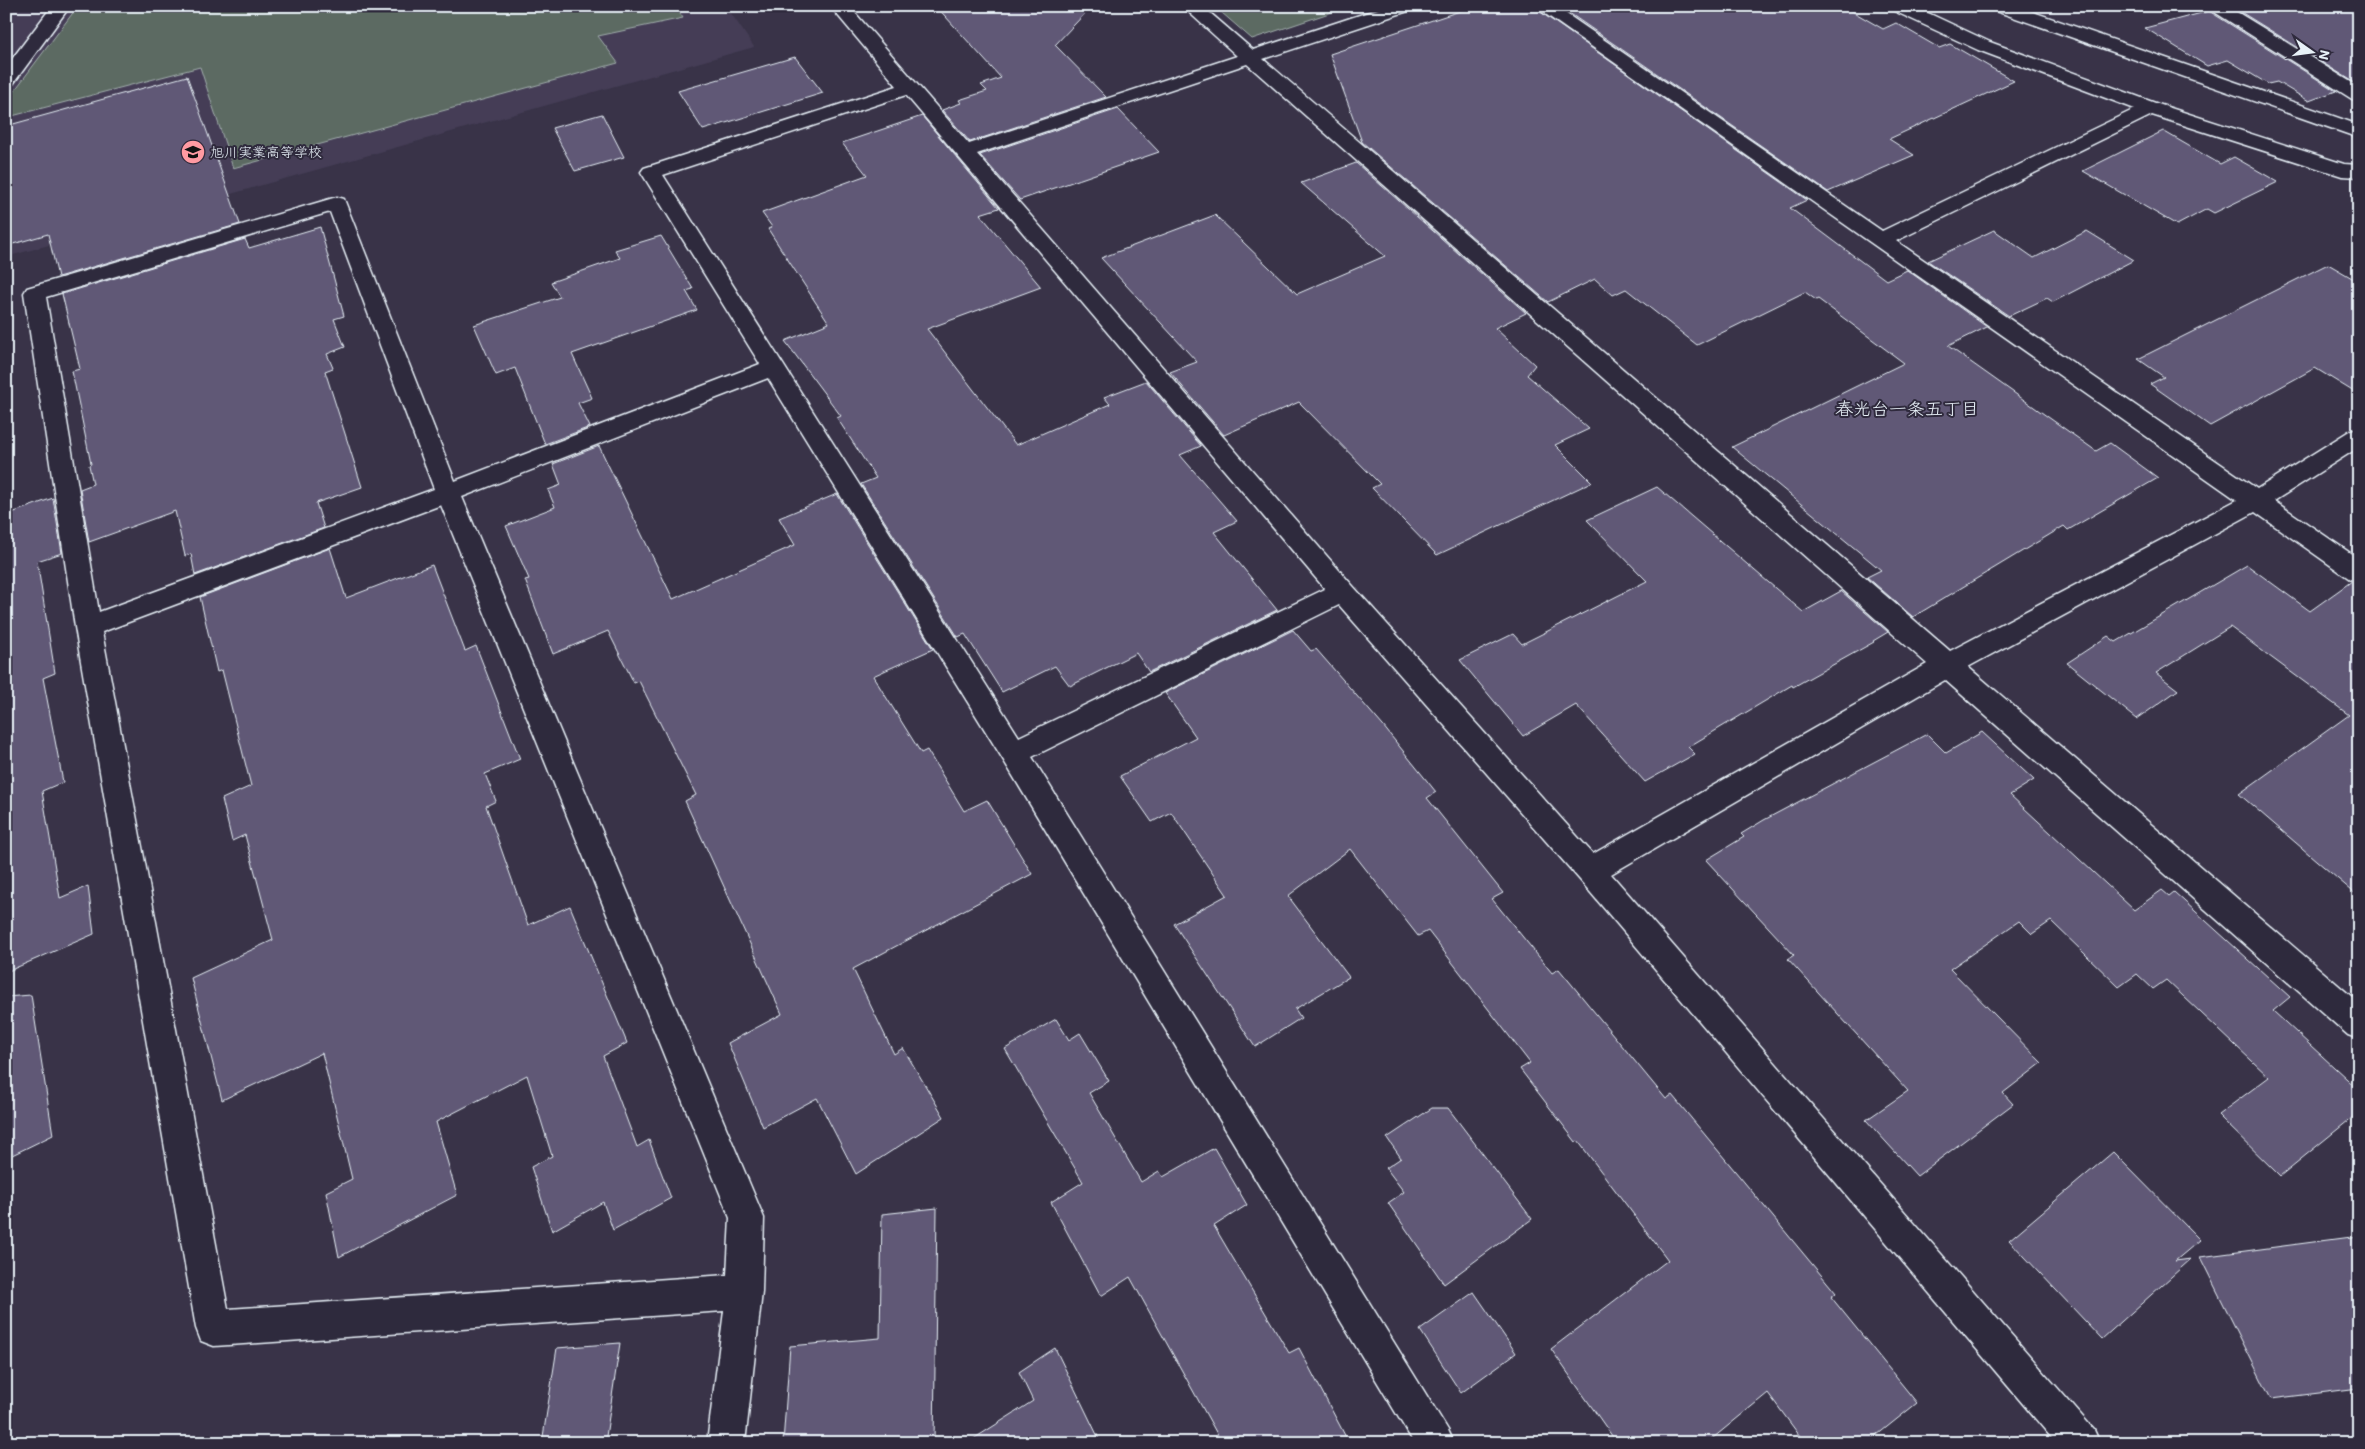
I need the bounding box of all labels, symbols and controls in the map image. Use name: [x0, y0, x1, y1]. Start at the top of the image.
north arrow: [2288, 28, 2338, 78]
text: N: [2315, 48, 2334, 62]
school or university icon: 旭川実業高等学校: [180, 139, 206, 165]
place label: 旭川実業高等学校: [210, 144, 322, 161]
district label: 春光台一条五丁目: [1835, 398, 1979, 420]

